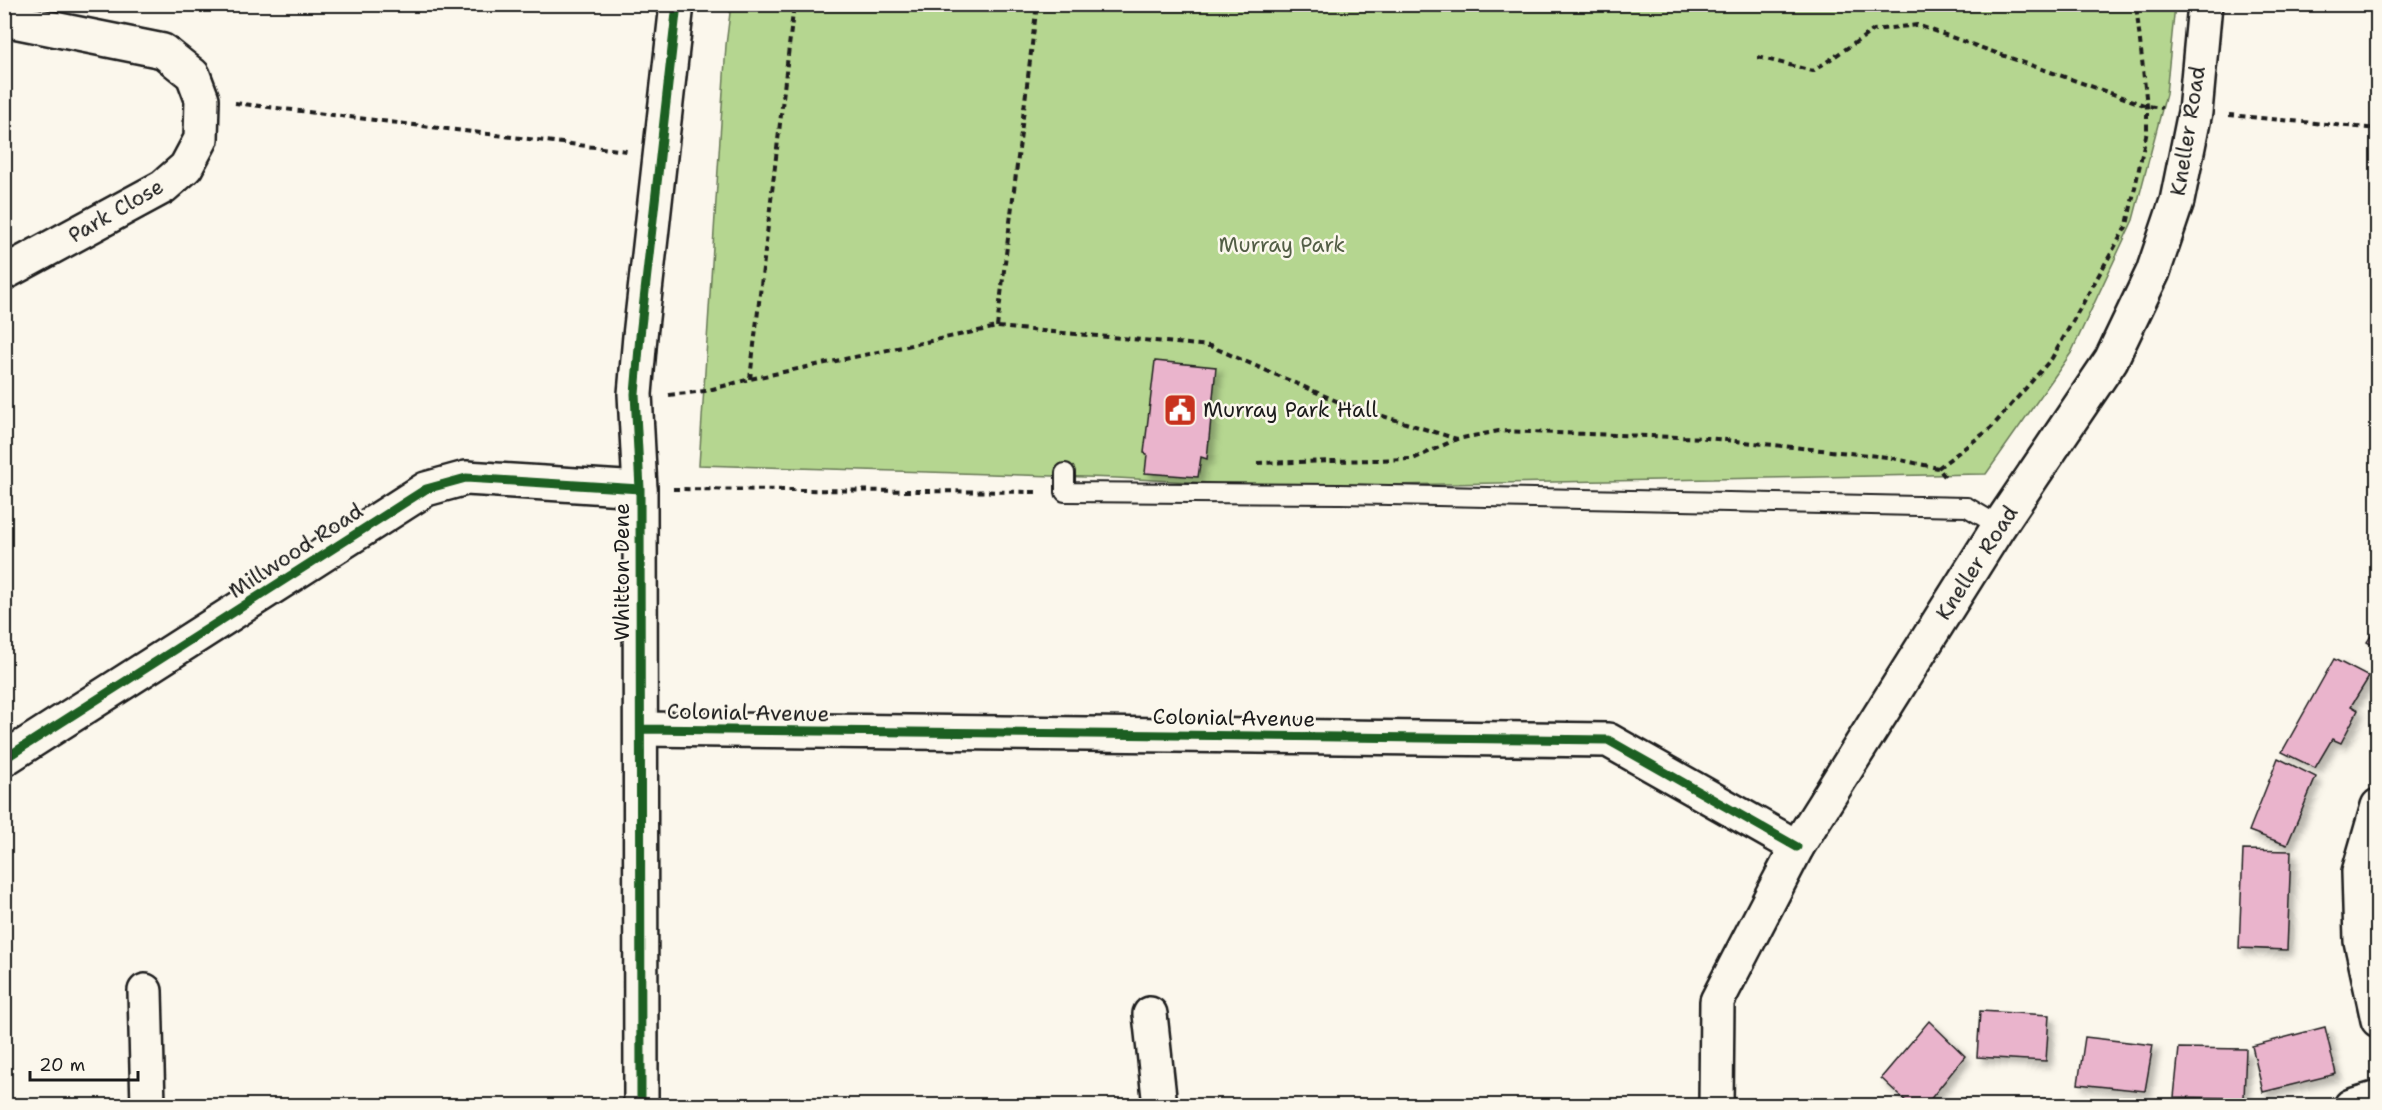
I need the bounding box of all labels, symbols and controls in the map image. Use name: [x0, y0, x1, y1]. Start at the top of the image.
street label: Kneller Road: [2164, 64, 2212, 198]
street label: Park Close: [63, 173, 169, 249]
park label: Murray Park: [1219, 231, 1345, 259]
public building icon: Murray Park Hall: [1162, 392, 1198, 428]
place label: Murray Park Hall: [1203, 396, 1378, 424]
street label: Millwood Road: [223, 497, 369, 605]
street label: Kneller Road: [1930, 500, 2024, 626]
street label: Whitton Dene: [608, 503, 636, 641]
street label: Colonial Avenue: [666, 698, 830, 728]
street label: Colonial Avenue: [1152, 703, 1316, 733]
scale bar: [30, 1044, 138, 1082]
text: 20 m: [39, 1053, 85, 1077]

